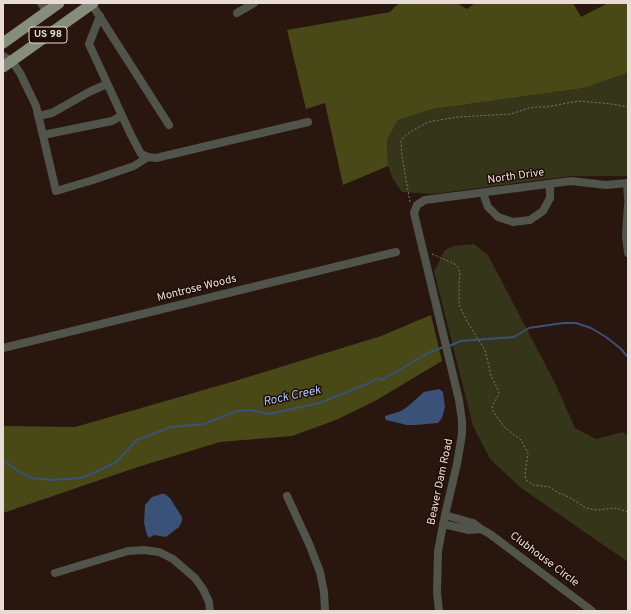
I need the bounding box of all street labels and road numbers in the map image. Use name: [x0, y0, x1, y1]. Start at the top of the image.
road number: US 98: [29, 27, 67, 43]
street label: North Drive: [487, 166, 545, 188]
street label: Montrose Woods: [156, 273, 238, 305]
street label: Beaver Dam Road: [425, 438, 457, 526]
street label: Clubhouse Circle: [507, 530, 581, 590]

